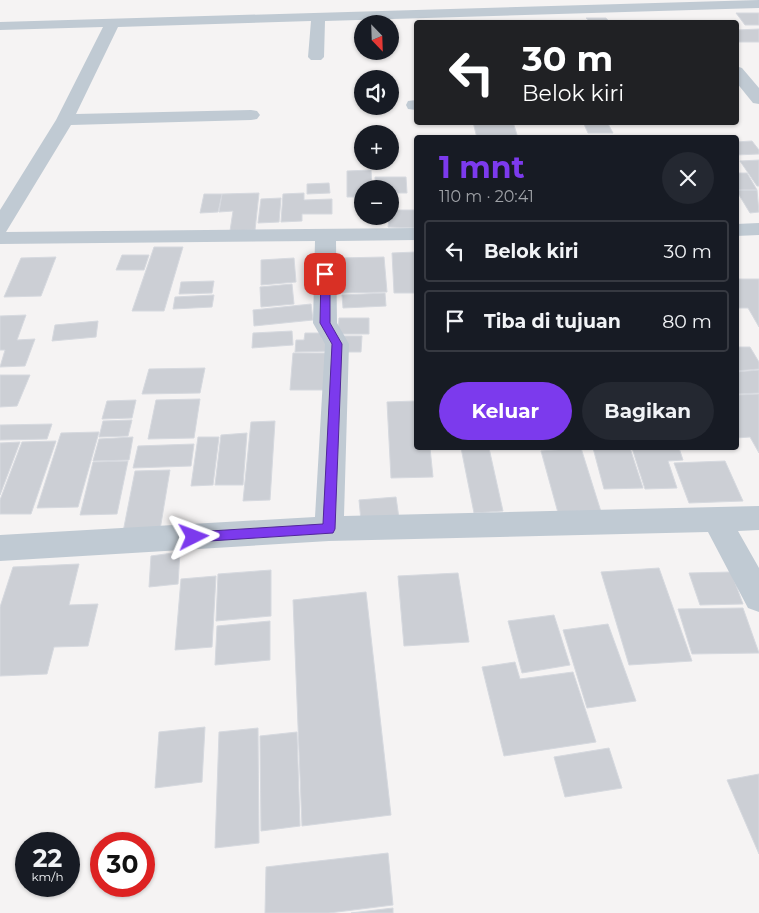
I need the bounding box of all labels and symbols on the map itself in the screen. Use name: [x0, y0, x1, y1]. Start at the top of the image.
north arrow: [354, 15, 399, 60]
pin: [304, 253, 346, 295]
position arrow: [167, 510, 219, 562]
speed limit sign: 30: [90, 832, 155, 897]

